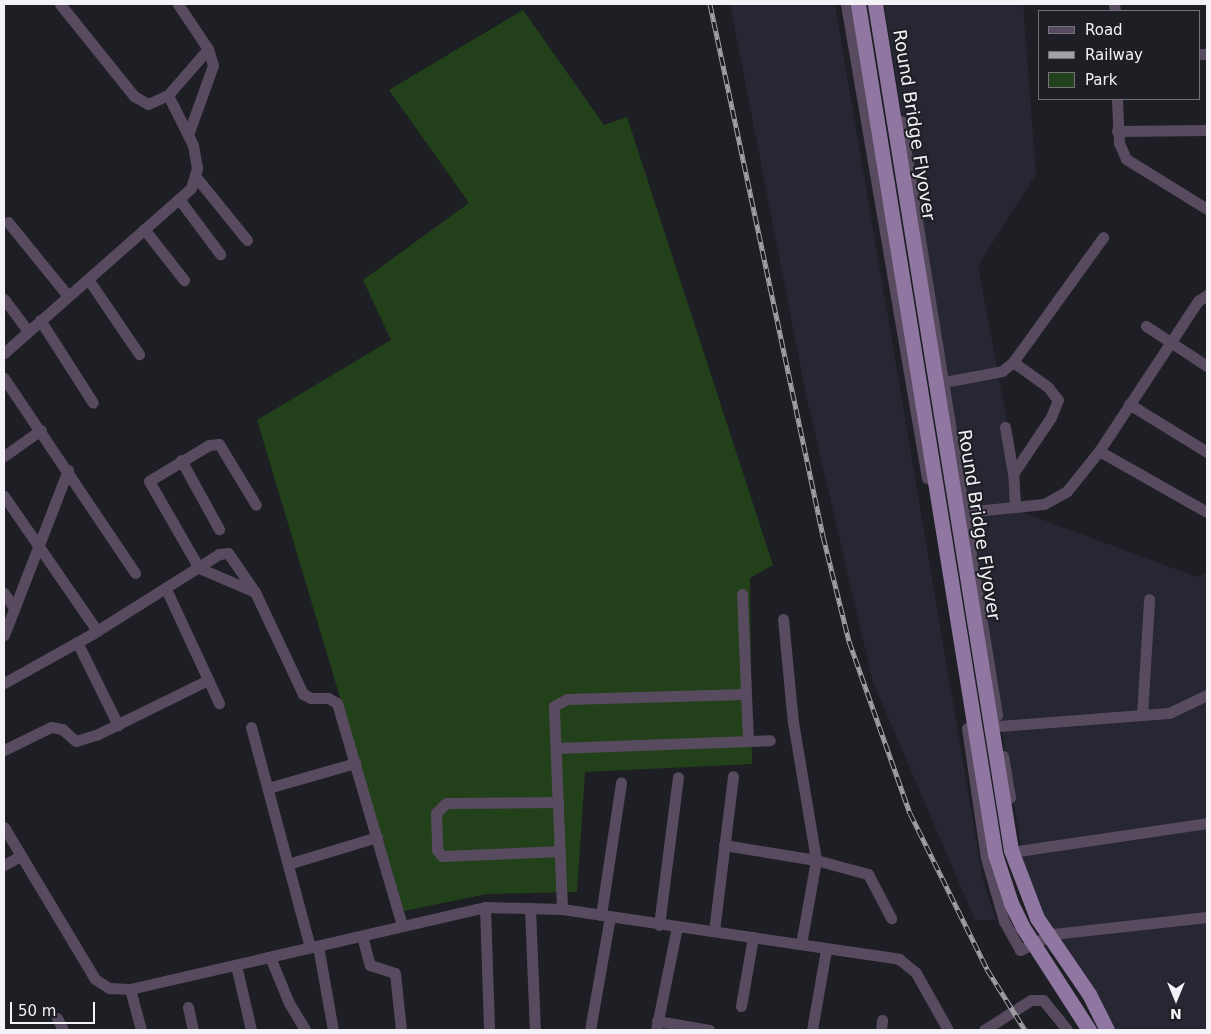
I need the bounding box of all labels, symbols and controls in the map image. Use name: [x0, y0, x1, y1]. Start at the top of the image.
legend: [1038, 10, 1201, 100]
text: Road: [1085, 21, 1123, 39]
street label: Round Bridge Flyover: [888, 28, 940, 222]
text: Railway: [1085, 46, 1143, 64]
text: Park: [1085, 71, 1117, 89]
street label: Round Bridge Flyover: [953, 428, 1005, 622]
north arrow: [1151, 974, 1201, 1024]
scale bar: [12, 992, 98, 1024]
text: 50 m: [18, 1002, 56, 1020]
text: N: [1170, 1006, 1182, 1022]

